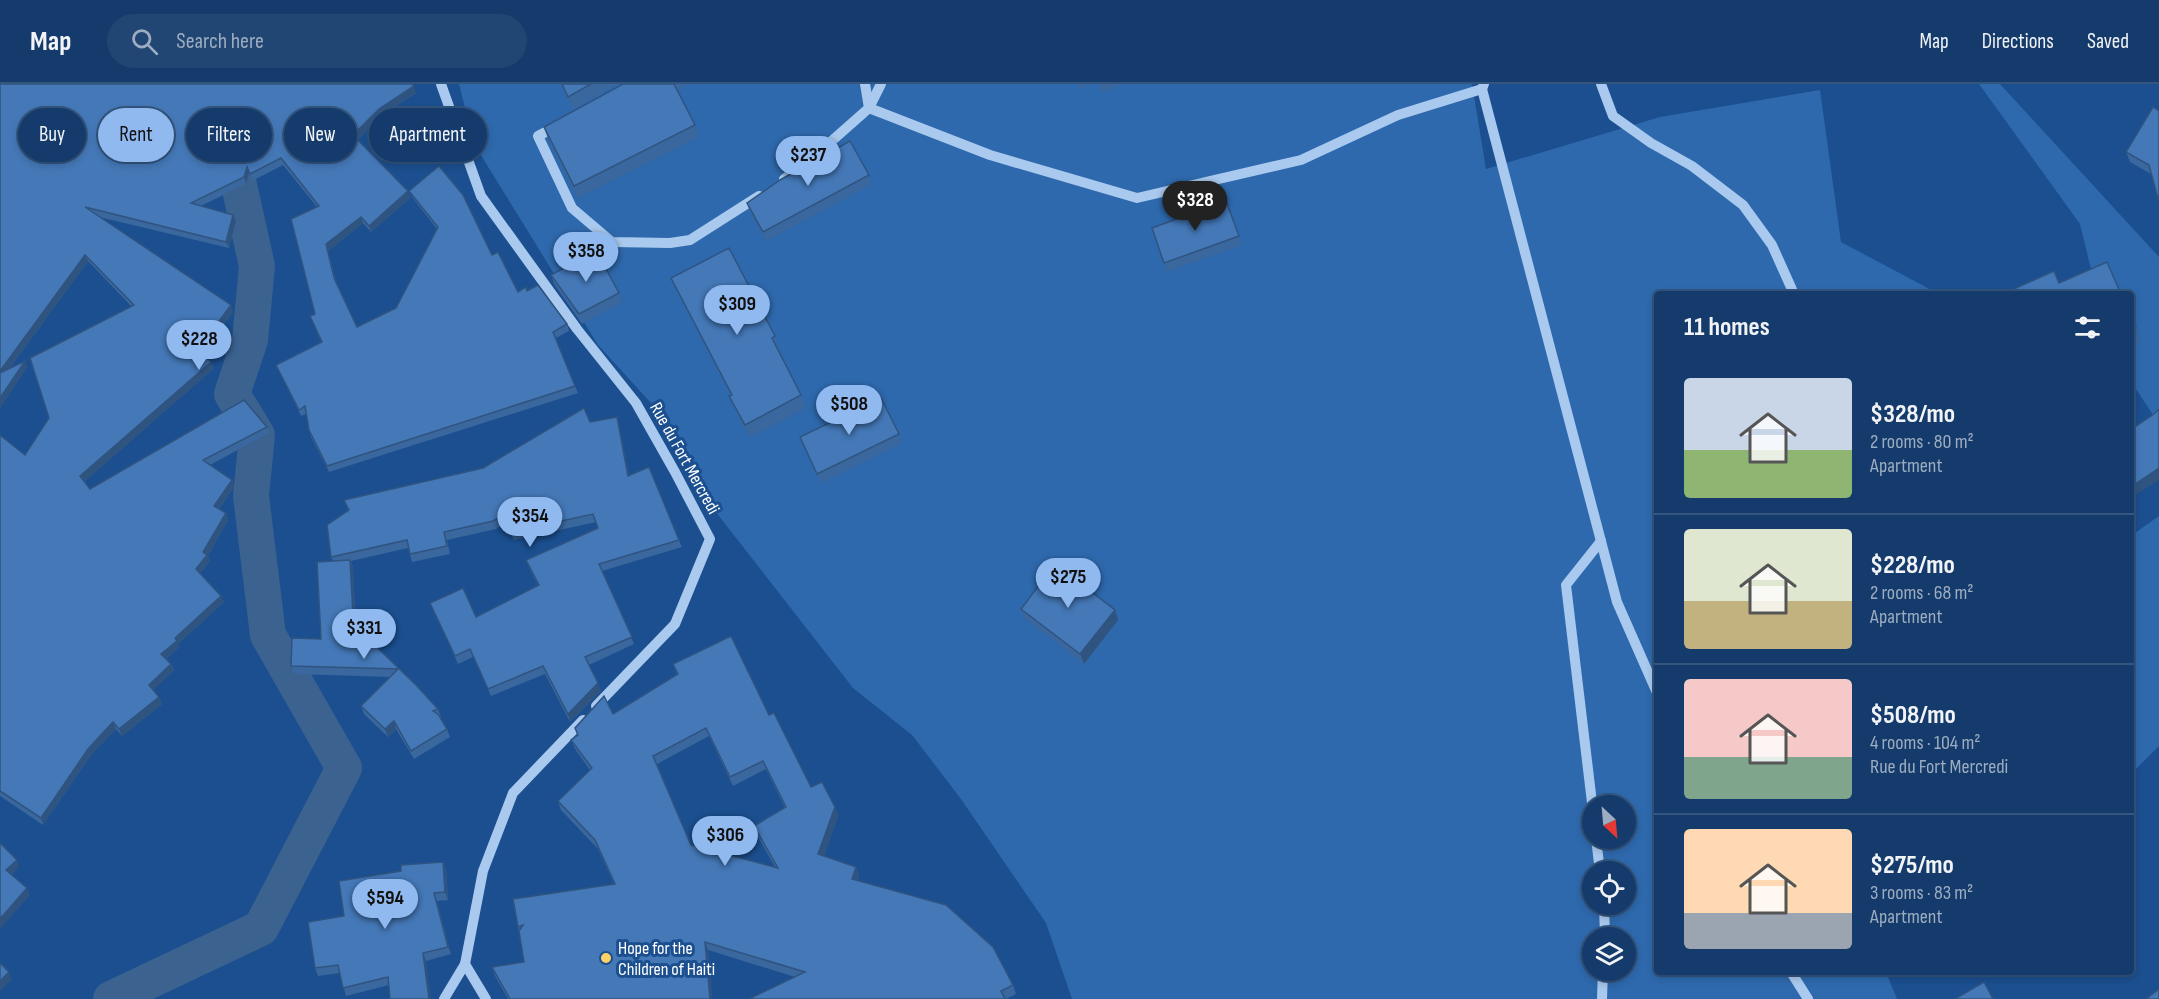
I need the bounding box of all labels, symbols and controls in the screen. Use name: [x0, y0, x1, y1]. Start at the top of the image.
search box: [107, 14, 527, 68]
text: Map: [30, 25, 71, 58]
icon: search: [128, 25, 161, 58]
text: Search here: [176, 28, 264, 55]
text: Map: [1919, 29, 1949, 54]
text: Directions: [1982, 29, 2054, 54]
text: Saved: [2087, 29, 2129, 54]
chip: Buy: [18, 108, 86, 162]
chip: Rent: [98, 108, 174, 162]
chip: Filters: [186, 108, 272, 162]
chip: New: [284, 108, 357, 162]
chip: Apartment: [369, 108, 487, 162]
pin: $237: [772, 136, 844, 187]
text: $237: [790, 143, 826, 167]
pin: $328: [1159, 181, 1231, 232]
text: $328: [1176, 188, 1214, 212]
pin: $358: [550, 232, 622, 283]
text: $358: [567, 239, 605, 263]
pin: $309: [701, 285, 773, 336]
text: $309: [718, 292, 756, 316]
icon: filters: [2071, 311, 2104, 344]
text: 11 homes: [1684, 312, 1770, 343]
pin: $228: [163, 320, 235, 371]
text: $228: [180, 327, 218, 351]
pin: $508: [813, 385, 885, 436]
text: $508: [830, 392, 868, 416]
street label: Rue du Fort Mercredi: [645, 399, 724, 518]
text: $328/mo: [1870, 399, 1955, 430]
icon: home: [1732, 402, 1804, 474]
text: 2 rooms · 80 m²: [1870, 430, 1974, 454]
text: Apartment: [1870, 454, 1943, 478]
pin: $354: [494, 497, 566, 548]
text: $354: [511, 504, 549, 528]
text: $228/mo: [1870, 550, 1955, 581]
icon: home: [1732, 553, 1804, 625]
pin: $275: [1032, 558, 1104, 609]
text: $275: [1050, 565, 1086, 589]
text: 2 rooms · 68 m²: [1870, 581, 1974, 605]
text: Apartment: [1870, 605, 1943, 629]
pin: $331: [328, 609, 400, 660]
text: $331: [346, 616, 382, 640]
text: $508/mo: [1870, 700, 1956, 731]
icon: home: [1732, 703, 1804, 775]
text: 4 rooms · 104 m²: [1870, 731, 1980, 755]
text: Rue du Fort Mercredi: [1870, 755, 2008, 779]
north arrow: [1582, 795, 1636, 849]
map controls: [1582, 795, 1636, 981]
pin: $306: [689, 816, 761, 867]
text: $306: [706, 823, 744, 847]
text: $275/mo: [1870, 850, 1954, 881]
icon: home: [1732, 853, 1804, 925]
button: locate: [1582, 861, 1636, 915]
pin: $594: [349, 879, 421, 930]
text: 3 rooms · 83 m²: [1870, 881, 1973, 905]
text: $594: [366, 886, 404, 910]
text: Apartment: [1870, 905, 1943, 929]
button: layers: [1582, 927, 1636, 981]
place label: Hope for the Children of Haiti: [618, 938, 715, 980]
marker: Hope for the Children of Haiti: [599, 951, 613, 965]

